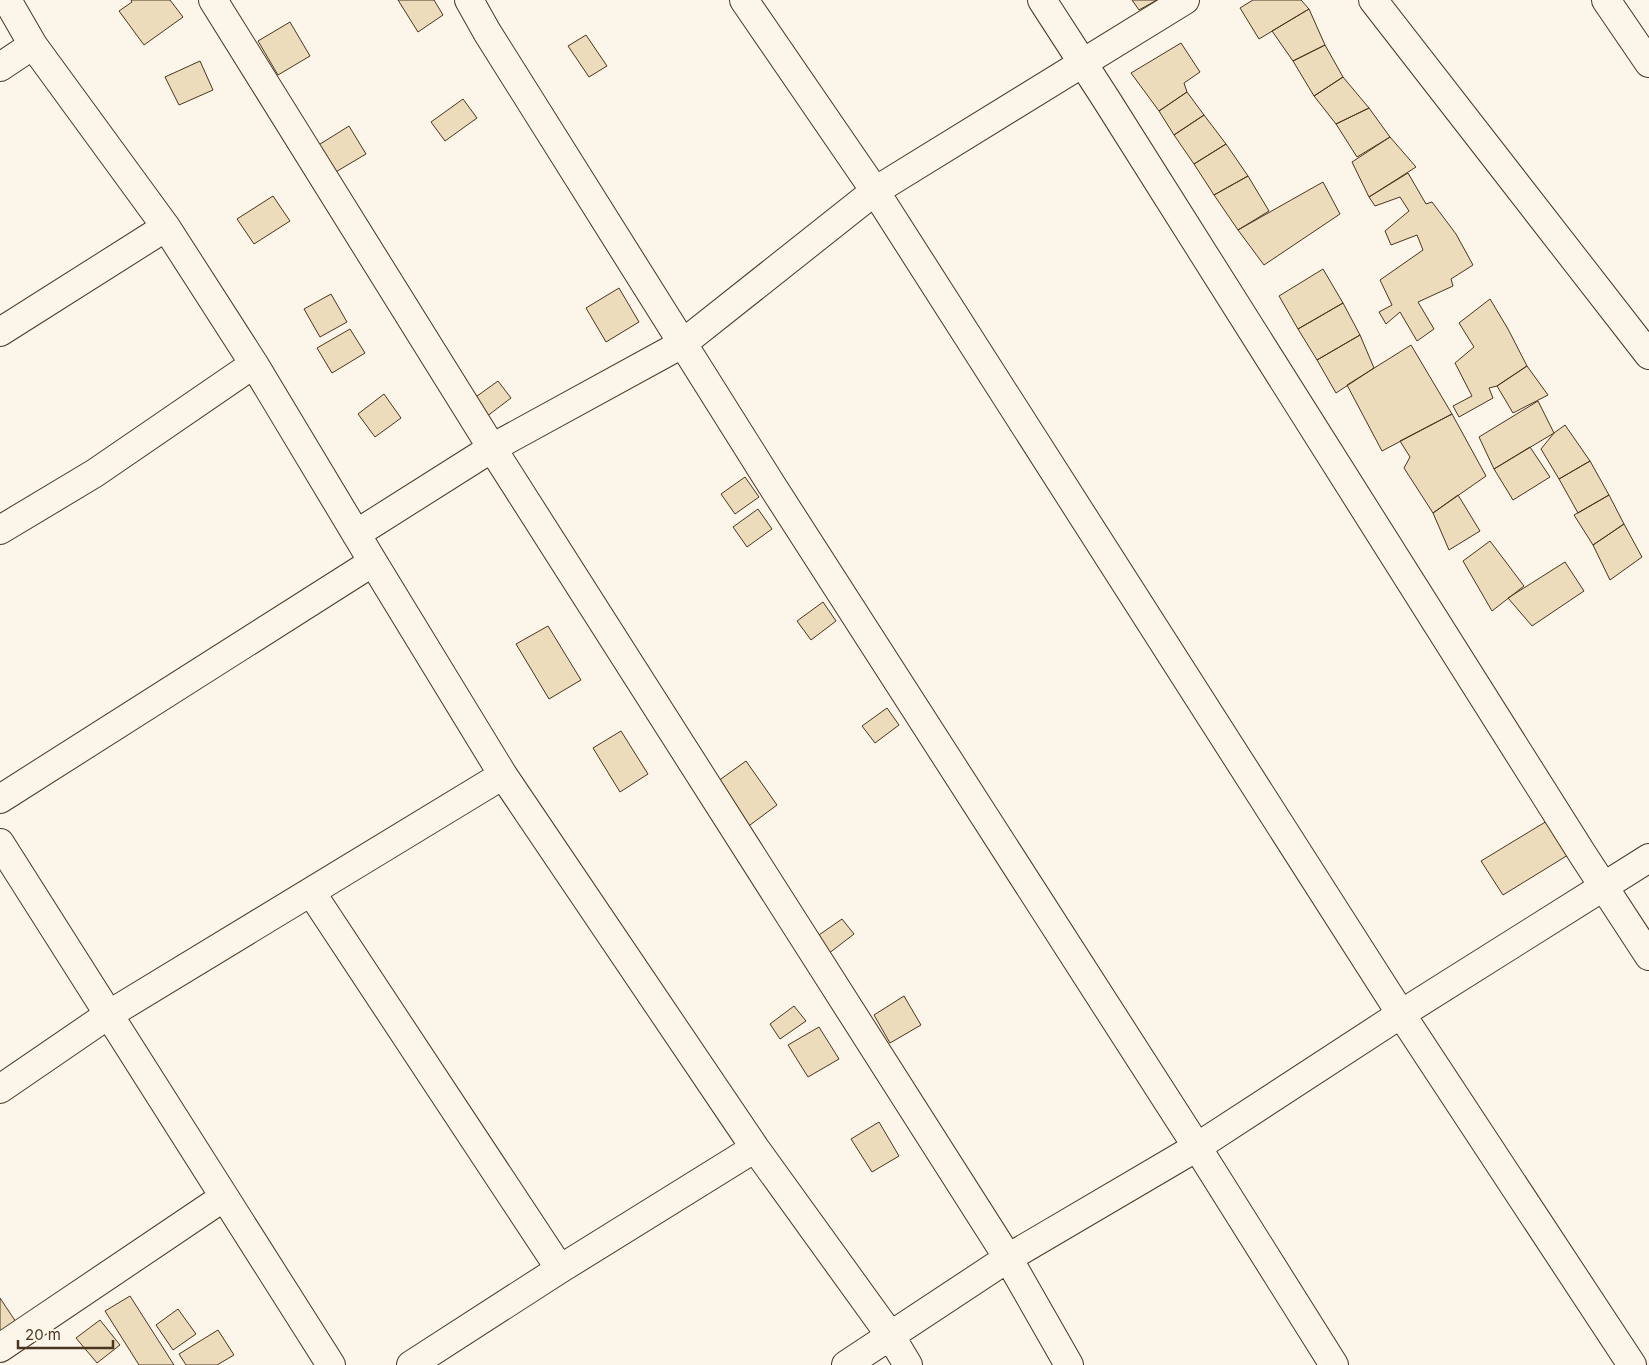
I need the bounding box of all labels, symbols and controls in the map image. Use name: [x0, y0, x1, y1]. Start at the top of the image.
scale bar: [18, 1318, 112, 1350]
text: 20 m: [25, 1325, 61, 1344]

